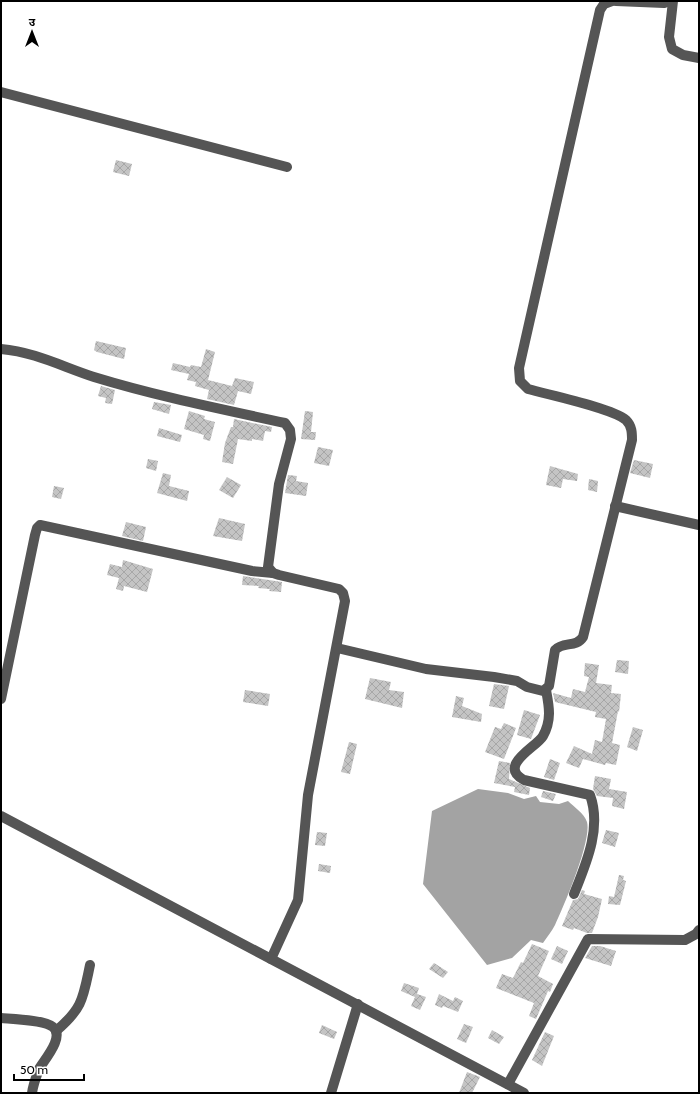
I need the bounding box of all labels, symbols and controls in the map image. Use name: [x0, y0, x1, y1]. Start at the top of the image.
north arrow: [12, 12, 52, 52]
text: उ: [29, 15, 36, 29]
scale bar: [14, 1056, 84, 1082]
text: 50 m: [20, 1062, 48, 1077]

